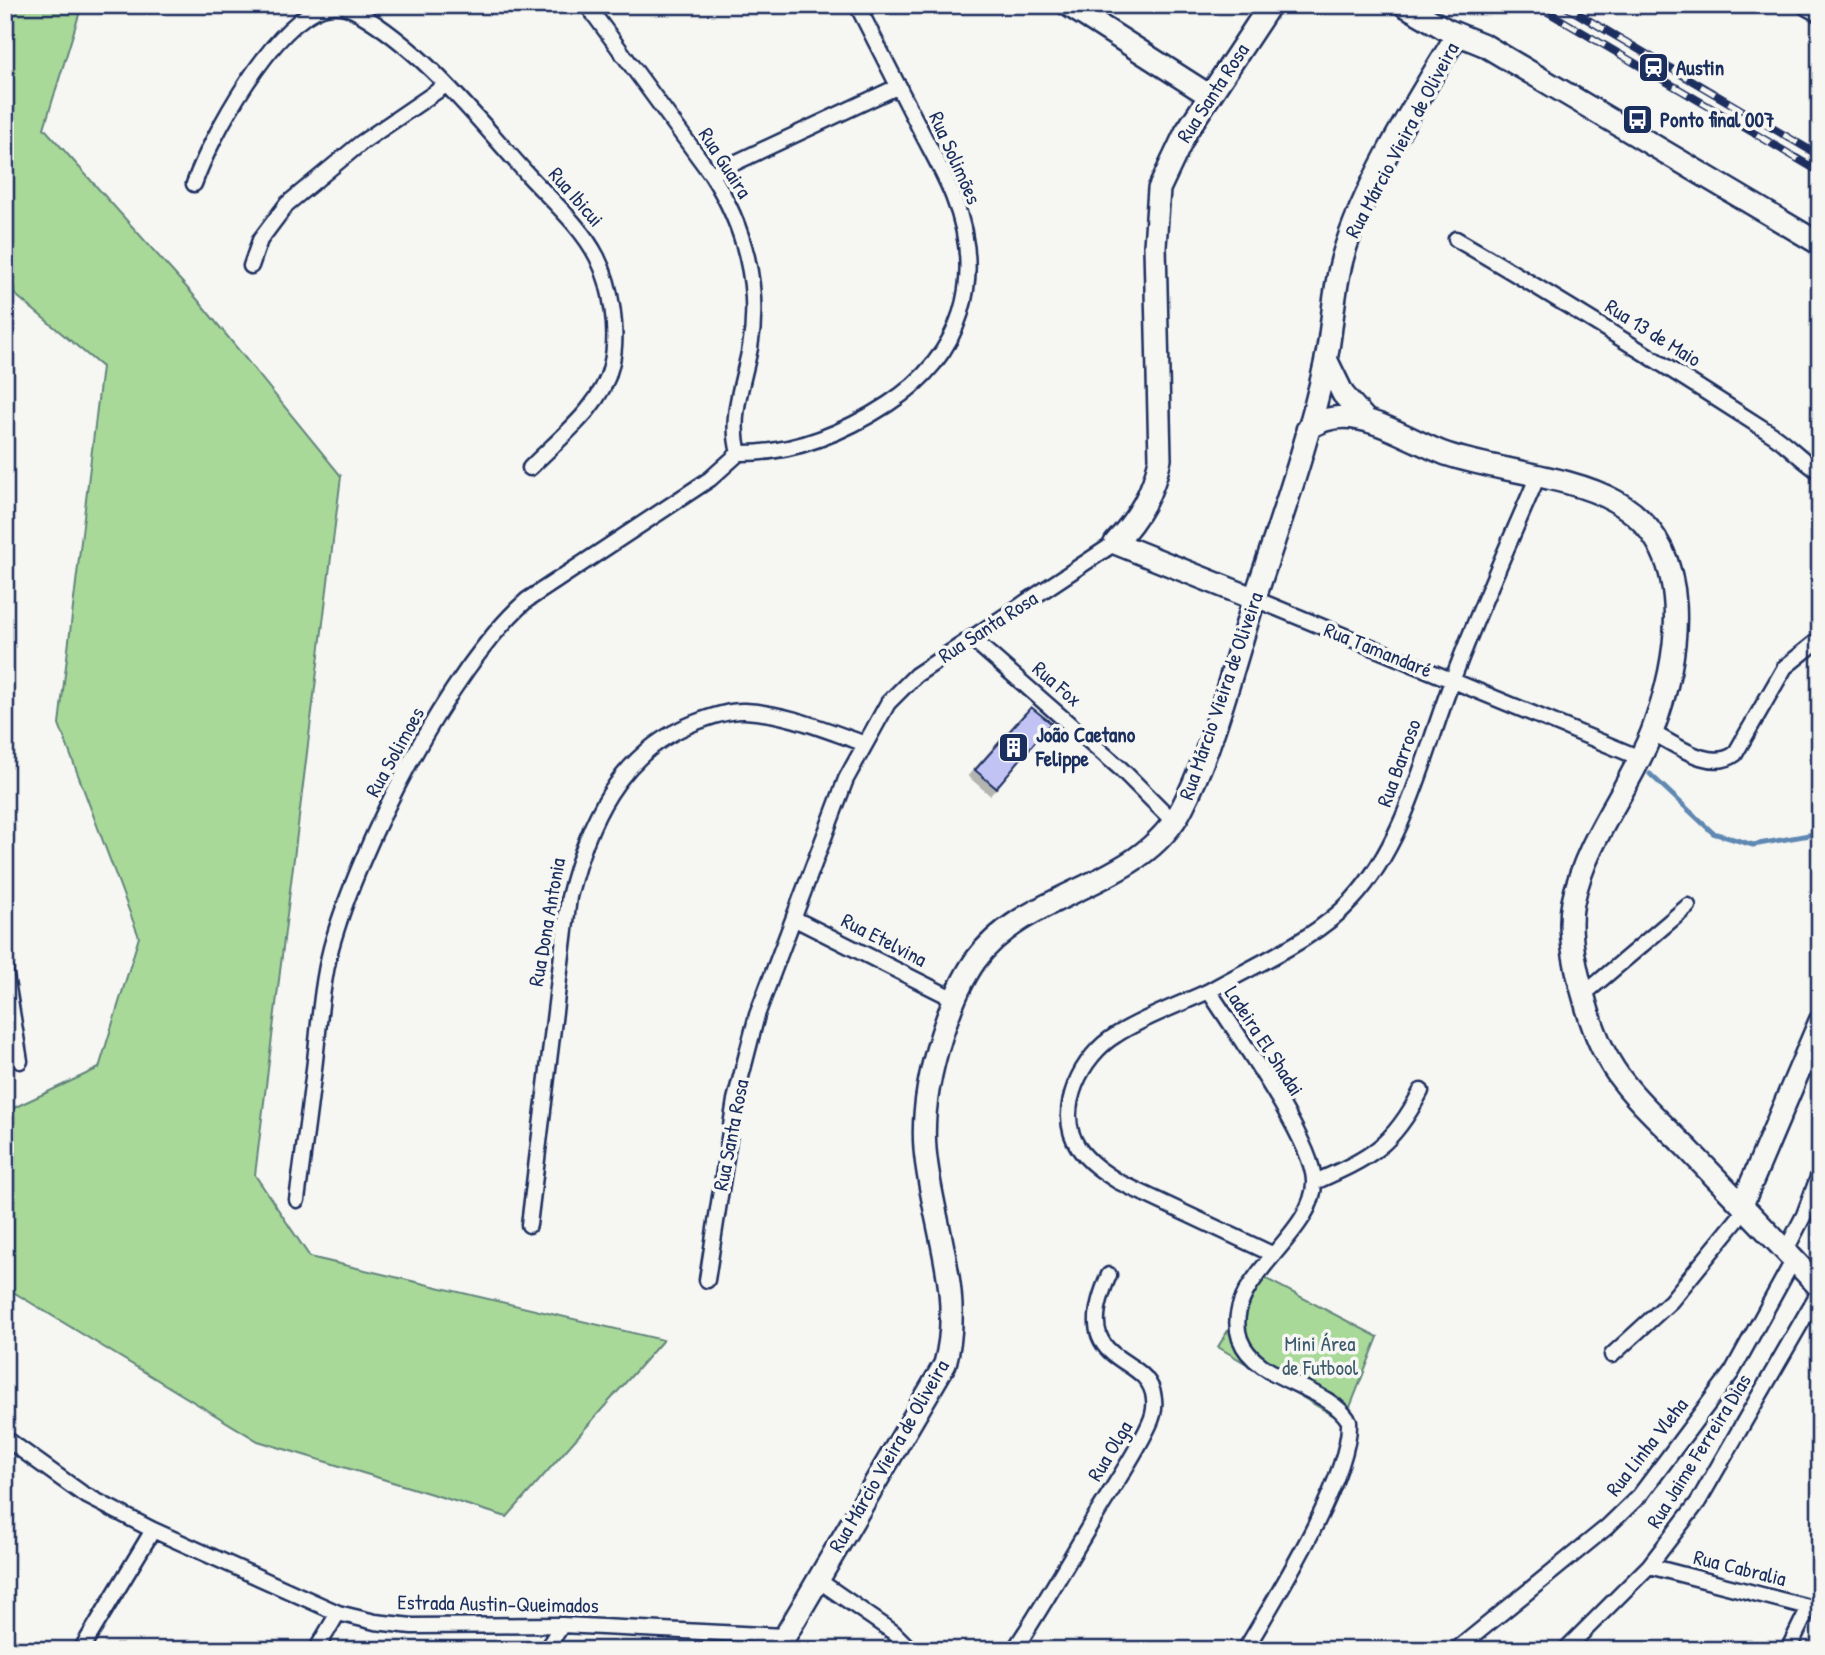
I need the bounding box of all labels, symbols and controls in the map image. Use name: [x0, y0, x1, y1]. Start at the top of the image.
street label: Rua Santa Rosa: [1170, 37, 1256, 148]
street label: Rua Márcio Vieira de Oliveira: [1338, 37, 1465, 243]
station icon: Austin: [1636, 51, 1670, 85]
place label: Austin: [1676, 53, 1724, 82]
bus stop icon: Ponto final 007: [1620, 103, 1654, 137]
place label: Ponto final 007: [1660, 105, 1774, 134]
street label: Rua Solimões: [922, 107, 989, 209]
street label: Rua Guaira: [692, 122, 759, 204]
street label: Rua Ibicui: [542, 161, 610, 233]
street label: Rua 13 de Maio: [1600, 292, 1707, 374]
street label: Rua Santa Rosa: [932, 584, 1043, 670]
street label: Rua Márcio Vieira de Oliveira: [1171, 588, 1270, 804]
street label: Rua Tamandaré: [1320, 615, 1436, 684]
street label: Rua Fox: [1026, 654, 1088, 713]
street label: Rua Solimoes: [358, 702, 431, 802]
street label: Rua Barroso: [1369, 715, 1428, 811]
place label: João Caetano Felippe: [1035, 720, 1136, 774]
building icon: João Caetano Felippe: [996, 730, 1030, 764]
street label: Rua Dona Antonia: [521, 855, 572, 988]
street label: Rua Etelvina: [837, 906, 932, 973]
street label: Ladeira El Shadai: [1218, 980, 1311, 1101]
street label: Rua Santa Rosa: [705, 1077, 756, 1193]
park label: Mini Área de Futbool: [1282, 1329, 1358, 1382]
street label: Rua Márcio Vieira de Oliveira: [822, 1354, 956, 1557]
street label: Rua Jaime Ferreira Dias: [1639, 1368, 1758, 1533]
street label: Rua Linha Vleha: [1599, 1391, 1694, 1502]
street label: Rua Olga: [1080, 1415, 1139, 1486]
street label: Rua Cabralia: [1691, 1542, 1789, 1593]
street label: Estrada Austin-Queimados: [397, 1587, 599, 1620]

